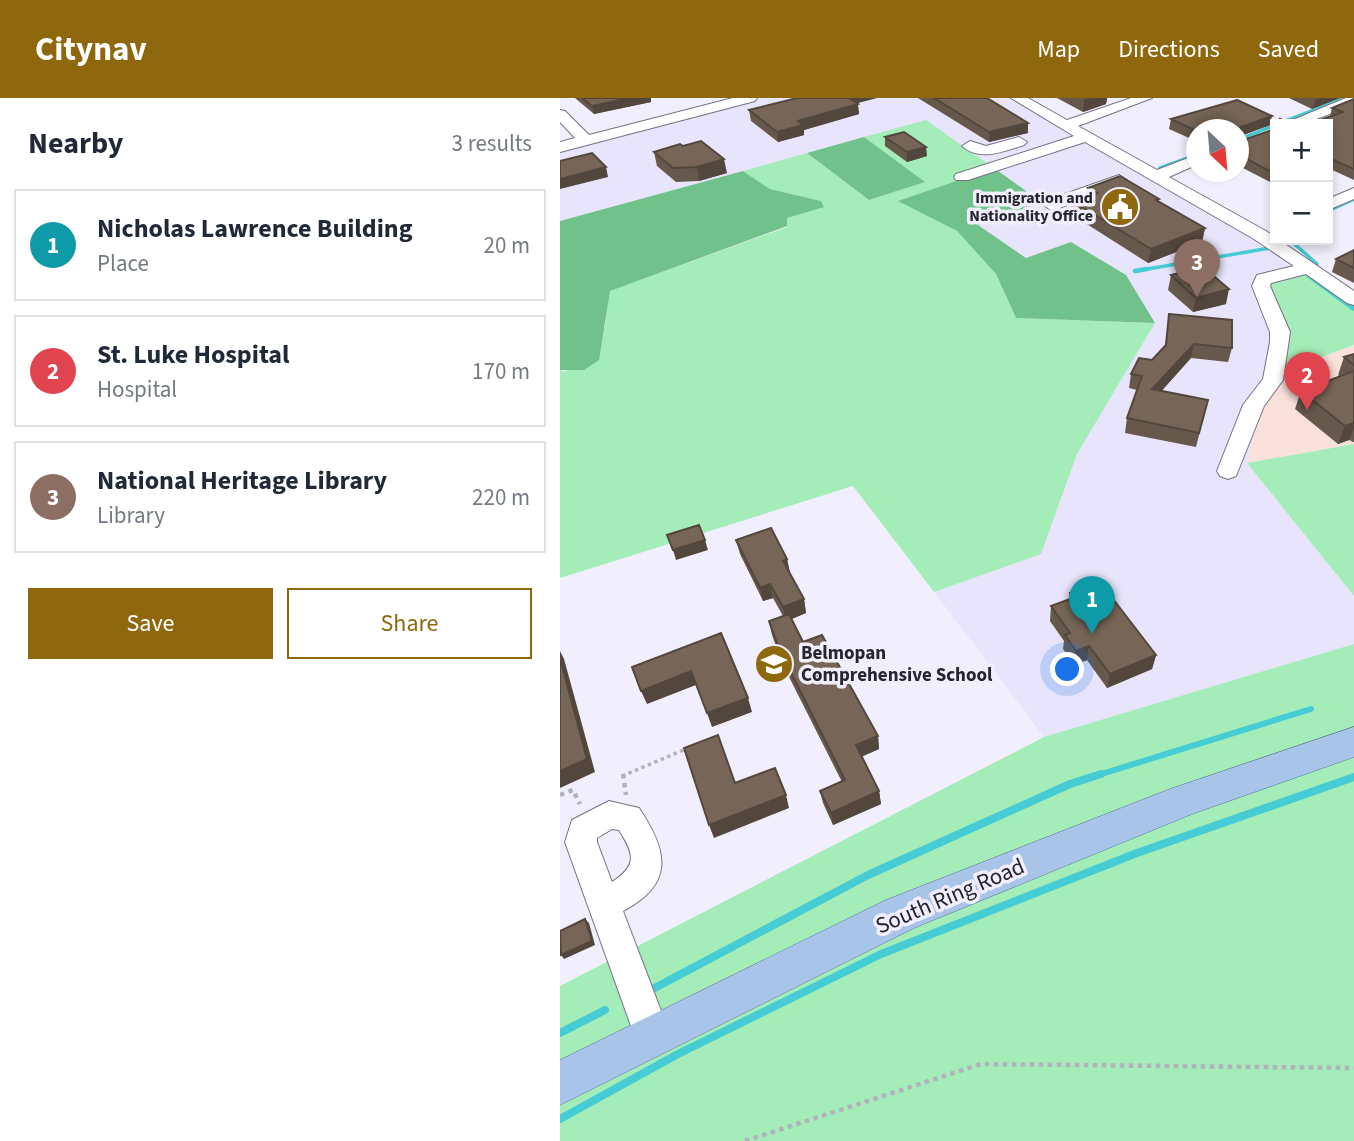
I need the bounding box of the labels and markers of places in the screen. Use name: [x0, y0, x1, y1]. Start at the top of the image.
public building icon: Immigration and Nationality Office: [1099, 186, 1141, 228]
place label: Immigration and Nationality Office: [969, 187, 1093, 227]
pin: 3: [1174, 239, 1220, 297]
pin: 2: [1284, 352, 1330, 410]
pin: 1: [1069, 576, 1115, 634]
place label: Belmopan Comprehensive School: [801, 640, 993, 689]
school or university icon: Belmopan Comprehensive School: [753, 643, 795, 685]

